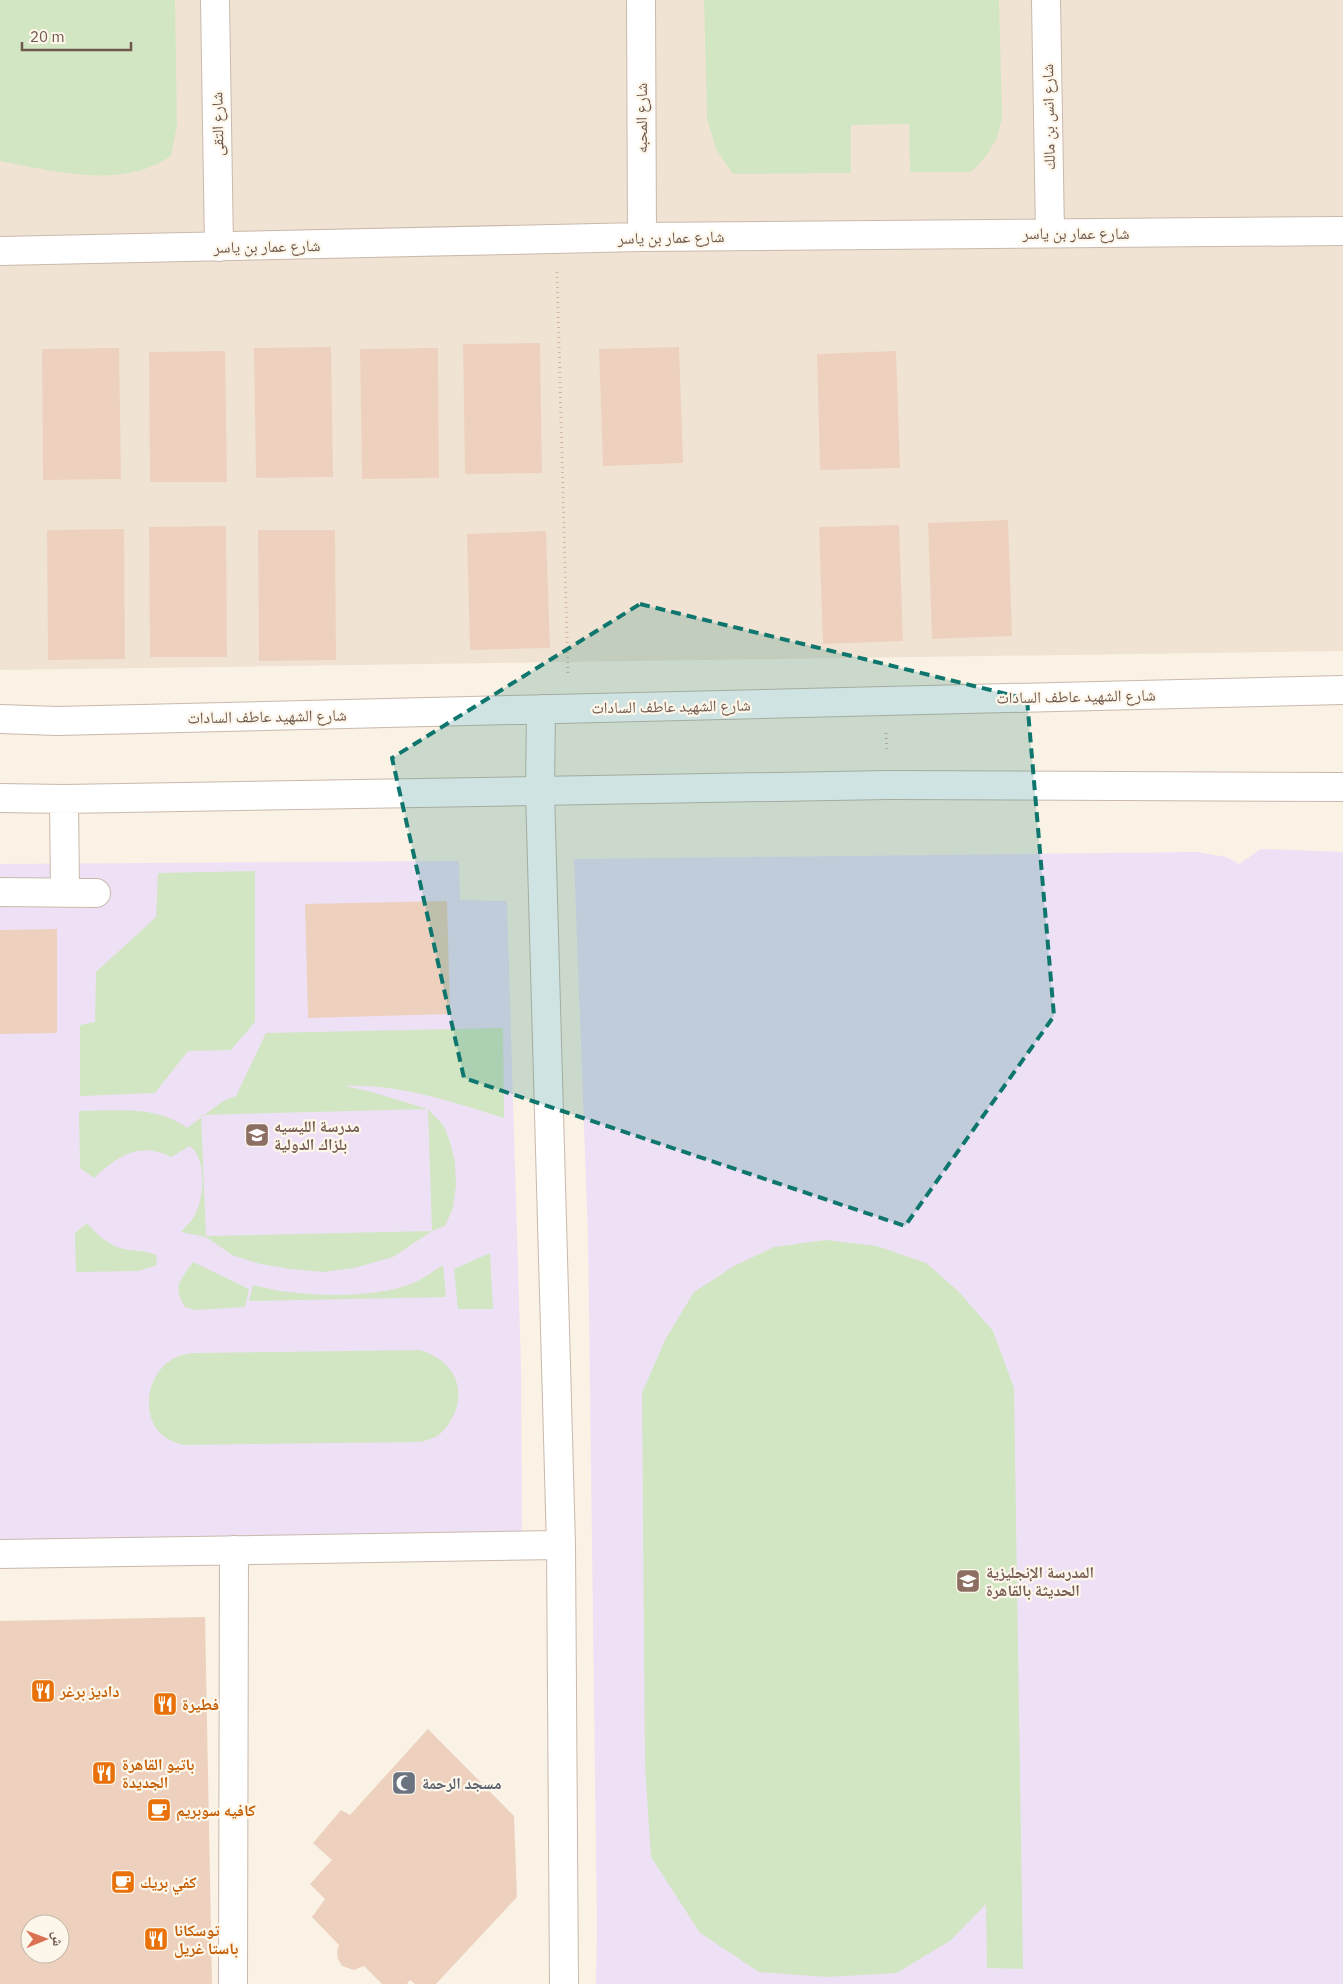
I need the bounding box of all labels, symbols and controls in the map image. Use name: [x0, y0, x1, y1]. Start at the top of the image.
scale bar: [22, 20, 131, 52]
text: 20 m: [30, 27, 65, 46]
street label: شارع انس بن مالك: [1037, 64, 1060, 170]
street label: شارع المحبه: [631, 83, 652, 153]
street label: شارع التقى: [206, 92, 229, 156]
street label: شارع عمار بن ياسر: [1022, 223, 1129, 244]
street label: شارع عمار بن ياسر: [616, 226, 725, 249]
street label: شارع عمار بن ياسر: [212, 235, 321, 258]
street label: شارع الشهيد عاطف السادات: [996, 685, 1156, 708]
street label: شارع الشهيد عاطف السادات: [591, 695, 751, 718]
street label: شارع الشهيد عاطف السادات: [187, 705, 347, 728]
place label: مدرسة الليسيه بلزاك الدولية: [274, 1116, 360, 1154]
school or university icon: مدرسة الليسيه بلزاك الدولية: [244, 1122, 270, 1148]
place label: المدرسة الإنجليزية الحديثة بالقاهرة: [986, 1562, 1094, 1600]
school or university icon: المدرسة الإنجليزية الحديثة بالقاهرة: [955, 1568, 981, 1594]
restaurant icon: داديز برغر: [30, 1678, 56, 1704]
place label: داديز برغر: [59, 1681, 119, 1701]
restaurant icon: فطيرة: [152, 1691, 178, 1717]
place label: فطيرة: [182, 1694, 219, 1714]
place label: باتيو القاهرة الجديدة: [122, 1754, 194, 1792]
restaurant icon: باتيو القاهرة الجديدة: [91, 1760, 117, 1786]
mosque icon: مسجد الرحمة: [391, 1770, 417, 1796]
place label: مسجد الرحمة: [422, 1773, 502, 1793]
cafe icon: كافيه سوبريم: [146, 1797, 172, 1823]
place label: كافيه سوبريم: [176, 1800, 256, 1822]
cafe icon: كفي بريك: [110, 1869, 136, 1895]
place label: كفي بريك: [140, 1872, 197, 1895]
north arrow: [20, 1914, 70, 1964]
place label: توسكانا باستا غريل: [174, 1920, 238, 1958]
restaurant icon: توسكانا باستا غريل: [143, 1926, 169, 1952]
text: ش: [49, 1931, 67, 1946]

